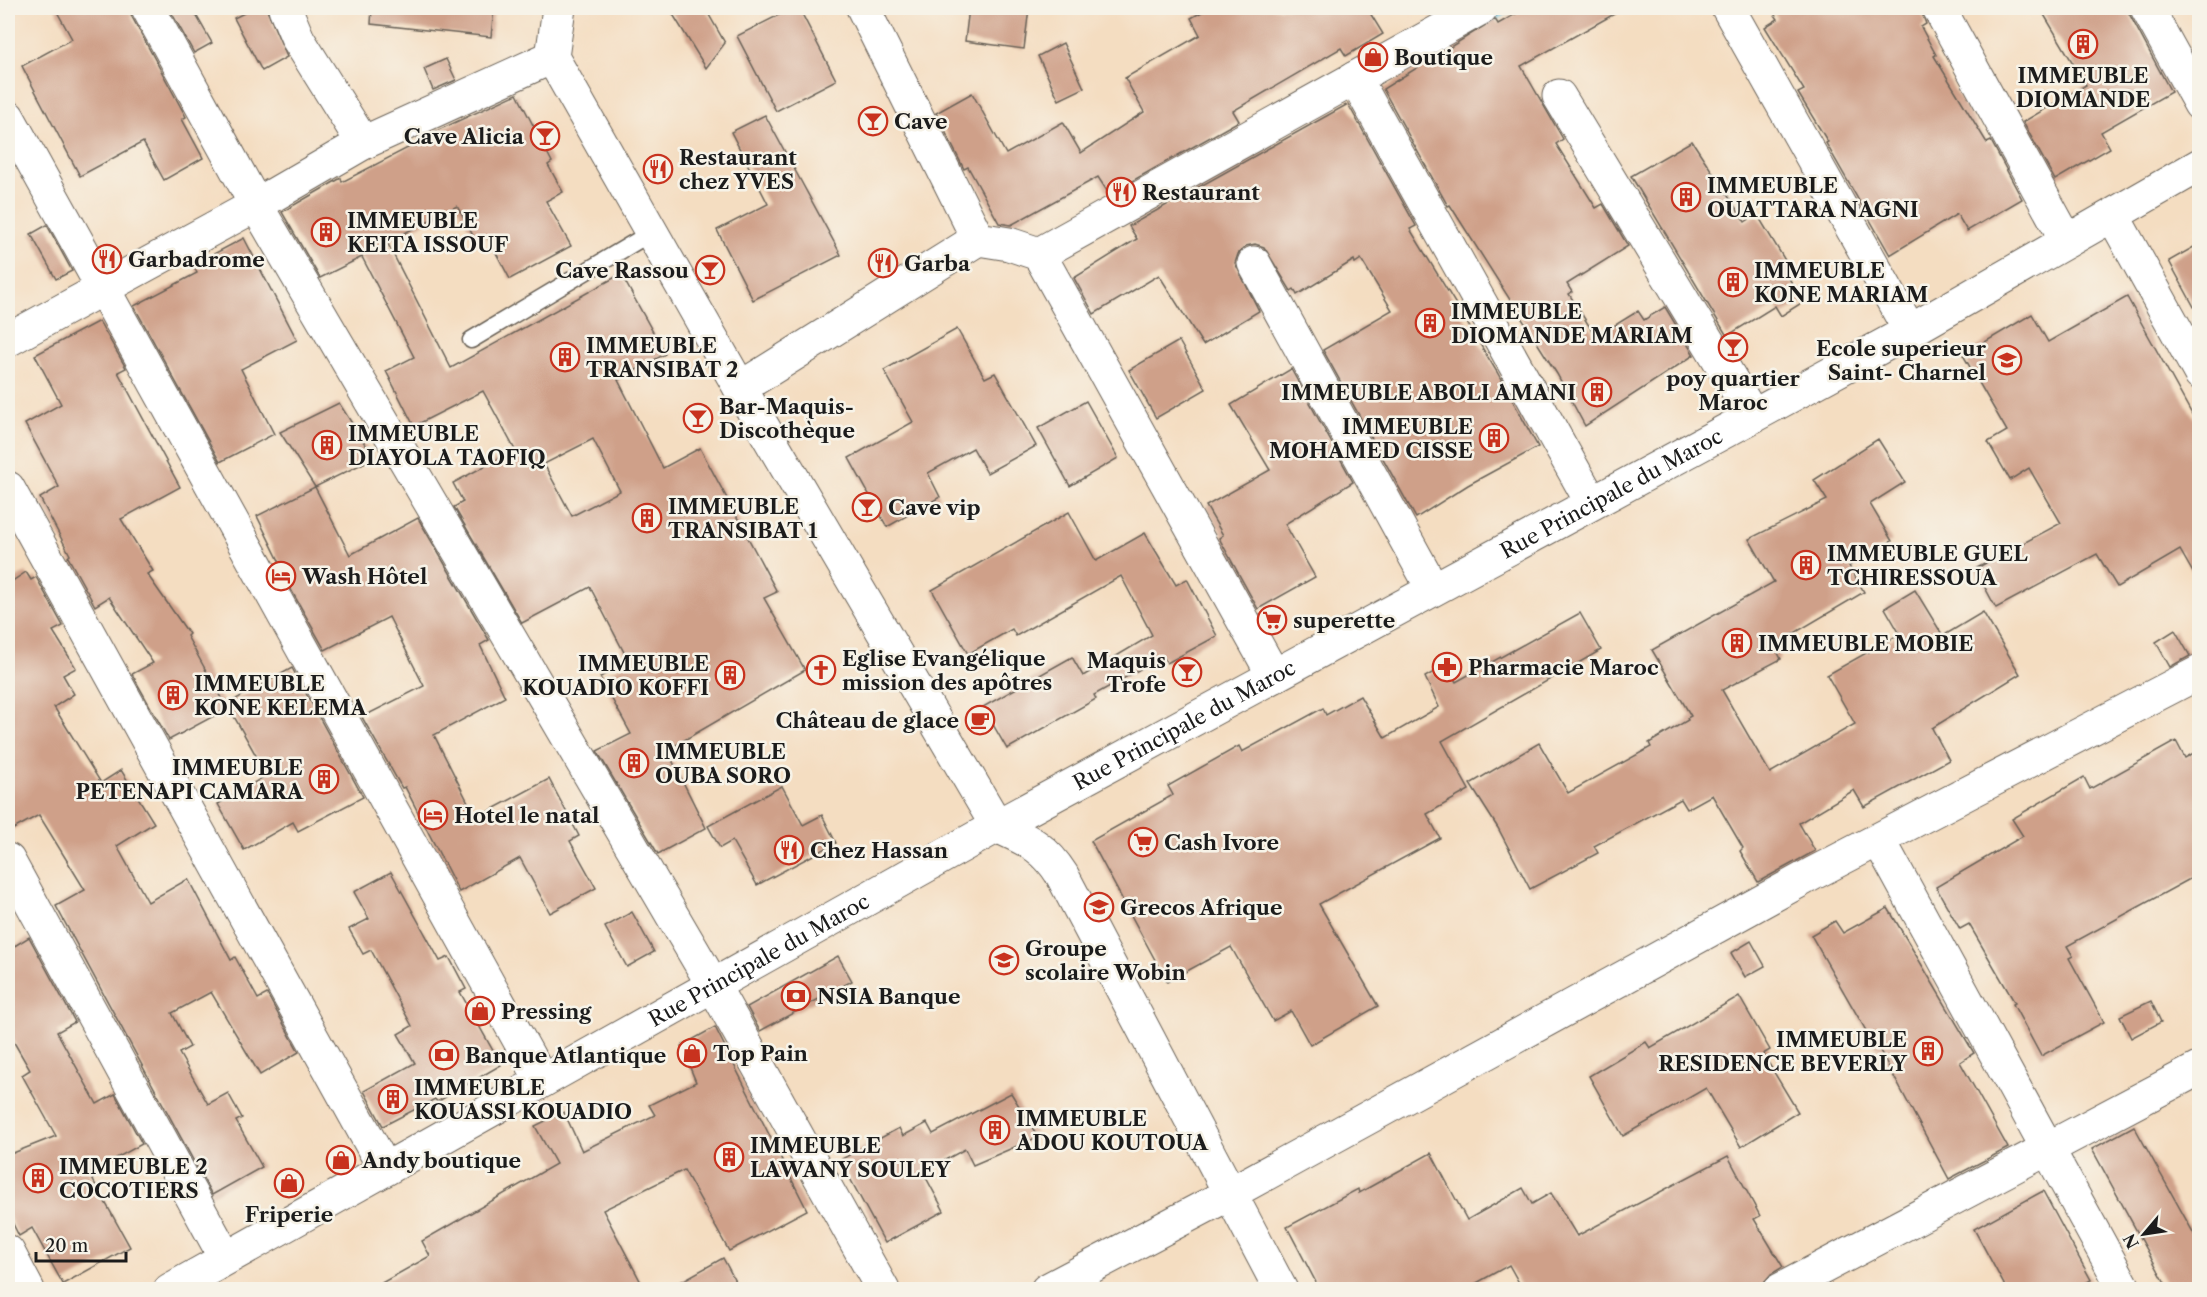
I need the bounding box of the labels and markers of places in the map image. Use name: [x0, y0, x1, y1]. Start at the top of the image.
building icon: IMMEUBLE DIOMANDE: [2067, 28, 2099, 60]
shop icon: Boutique: [1357, 41, 1389, 73]
place label: Boutique: [1394, 45, 1493, 70]
place label: IMMEUBLE DIOMANDE: [2016, 63, 2150, 112]
bar icon: Cave: [857, 105, 889, 137]
place label: Cave: [894, 109, 948, 134]
bar icon: Cave Alicia: [529, 120, 561, 152]
place label: Cave Alicia: [404, 124, 525, 149]
place label: Restaurant chez YVES: [679, 145, 797, 194]
restaurant icon: Restaurant chez YVES: [642, 153, 674, 185]
place label: IMMEUBLE OUATTARA NAGNI: [1707, 173, 1919, 222]
restaurant icon: Restaurant: [1105, 176, 1137, 208]
place label: Restaurant: [1142, 180, 1260, 205]
building icon: IMMEUBLE OUATTARA NAGNI: [1670, 181, 1702, 213]
place label: IMMEUBLE KEITA ISSOUF: [347, 208, 508, 257]
building icon: IMMEUBLE KEITA ISSOUF: [310, 216, 342, 248]
restaurant icon: Garbadrome: [91, 243, 123, 275]
place label: Garbadrome: [128, 247, 265, 272]
restaurant icon: Garba: [867, 247, 899, 279]
place label: Garba: [904, 251, 971, 276]
bar icon: Cave Rassou: [694, 254, 726, 286]
place label: Cave Rassou: [555, 258, 689, 283]
place label: IMMEUBLE KONE MARIAM: [1754, 258, 1928, 307]
building icon: IMMEUBLE KONE MARIAM: [1717, 266, 1749, 298]
place label: IMMEUBLE DIOMANDE MARIAM: [1451, 299, 1693, 348]
building icon: IMMEUBLE DIOMANDE MARIAM: [1414, 307, 1446, 339]
bar icon: poy quartier Maroc: [1717, 331, 1749, 363]
place label: IMMEUBLE TRANSIBAT 2: [586, 333, 738, 382]
place label: Ecole superieur Saint- Charnel: [1816, 336, 1987, 385]
building icon: IMMEUBLE TRANSIBAT 2: [549, 341, 581, 373]
school or university icon: Ecole superieur Saint- Charnel: [1991, 344, 2023, 376]
place label: poy quartier Maroc: [1666, 366, 1800, 415]
building icon: IMMEUBLE ABOLI AMANI: [1581, 376, 1613, 408]
place label: IMMEUBLE ABOLI AMANI: [1281, 380, 1576, 405]
place label: Bar-Maquis- Discothèque: [719, 394, 855, 443]
bar icon: Bar-Maquis- Discothèque: [682, 402, 714, 434]
place label: IMMEUBLE MOHAMED CISSE: [1269, 414, 1473, 463]
place label: IMMEUBLE DIAYOLA TAOFIQ: [348, 421, 546, 470]
building icon: IMMEUBLE MOHAMED CISSE: [1478, 422, 1510, 454]
building icon: IMMEUBLE DIAYOLA TAOFIQ: [311, 429, 343, 461]
bar icon: Cave vip: [851, 491, 883, 523]
place label: IMMEUBLE TRANSIBAT 1: [668, 494, 818, 543]
place label: Cave vip: [888, 495, 981, 520]
building icon: IMMEUBLE TRANSIBAT 1: [631, 502, 663, 534]
place label: IMMEUBLE GUEL TCHIRESSOUA: [1827, 541, 2028, 590]
building icon: IMMEUBLE GUEL TCHIRESSOUA: [1790, 549, 1822, 581]
hotel icon: Wash Hôtel: [265, 560, 297, 592]
place label: Wash Hôtel: [301, 564, 427, 589]
supermarket icon: superette: [1256, 604, 1288, 636]
place label: superette: [1293, 608, 1395, 633]
building icon: IMMEUBLE MOBIE: [1721, 627, 1753, 659]
place label: IMMEUBLE MOBIE: [1758, 631, 1974, 656]
place label: Eglise Evangélique mission des apôtres: [842, 646, 1052, 695]
place label: Maquis Trofe: [1087, 648, 1166, 697]
place label: IMMEUBLE KOUADIO KOFFI: [522, 651, 709, 700]
pharmacy icon: Pharmacie Maroc: [1431, 651, 1463, 683]
church icon: Eglise Evangélique mission des apôtres: [805, 654, 837, 686]
place label: Pharmacie Maroc: [1468, 655, 1659, 680]
bar icon: Maquis Trofe: [1171, 656, 1203, 688]
building icon: IMMEUBLE KOUADIO KOFFI: [714, 659, 746, 691]
place label: IMMEUBLE KONE KELEMA: [194, 671, 367, 720]
building icon: IMMEUBLE KONE KELEMA: [157, 679, 189, 711]
cafe icon: Château de glace: [964, 704, 996, 736]
place label: Château de glace: [776, 708, 959, 733]
place label: IMMEUBLE OUBA SORO: [655, 739, 791, 788]
building icon: IMMEUBLE OUBA SORO: [618, 747, 650, 779]
place label: IMMEUBLE PETENAPI CAMARA: [75, 755, 304, 804]
building icon: IMMEUBLE PETENAPI CAMARA: [308, 763, 340, 795]
hotel icon: Hotel le natal: [417, 799, 449, 831]
place label: Hotel le natal: [454, 803, 599, 828]
supermarket icon: Cash Ivore: [1127, 826, 1159, 858]
place label: Cash Ivore: [1164, 830, 1279, 855]
restaurant icon: Chez Hassan: [773, 834, 805, 866]
place label: Chez Hassan: [810, 838, 949, 863]
school or university icon: Grecos Afrique: [1083, 891, 1115, 923]
place label: Grecos Afrique: [1120, 895, 1283, 920]
place label: Groupe scolaire Wobin: [1025, 936, 1187, 985]
school or university icon: Groupe scolaire Wobin: [988, 944, 1020, 976]
bank icon: NSIA Banque: [780, 980, 812, 1012]
place label: NSIA Banque: [817, 984, 961, 1009]
shop icon: Pressing: [464, 995, 496, 1027]
place label: Pressing: [501, 999, 592, 1024]
place label: IMMEUBLE RESIDENCE BEVERLY: [1658, 1027, 1908, 1076]
building icon: IMMEUBLE RESIDENCE BEVERLY: [1912, 1035, 1944, 1067]
shop icon: Top Pain: [676, 1037, 708, 1069]
bank icon: Banque Atlantique: [428, 1039, 460, 1071]
place label: Top Pain: [713, 1041, 809, 1066]
place label: Banque Atlantique: [465, 1043, 666, 1068]
place label: IMMEUBLE KOUASSI KOUADIO: [414, 1075, 632, 1124]
building icon: IMMEUBLE KOUASSI KOUADIO: [377, 1083, 409, 1115]
place label: IMMEUBLE ADOU KOUTOUA: [1015, 1106, 1209, 1155]
building icon: IMMEUBLE ADOU KOUTOUA: [979, 1114, 1011, 1146]
place label: IMMEUBLE LAWANY SOULEY: [750, 1133, 951, 1182]
building icon: IMMEUBLE LAWANY SOULEY: [713, 1141, 745, 1173]
shop icon: Andy boutique: [325, 1144, 357, 1176]
place label: Andy boutique: [361, 1148, 521, 1173]
place label: IMMEUBLE 2 COCOTIERS: [59, 1154, 208, 1203]
building icon: IMMEUBLE 2 COCOTIERS: [22, 1162, 54, 1194]
shop icon: Friperie: [273, 1167, 305, 1199]
place label: Friperie: [245, 1202, 333, 1227]

